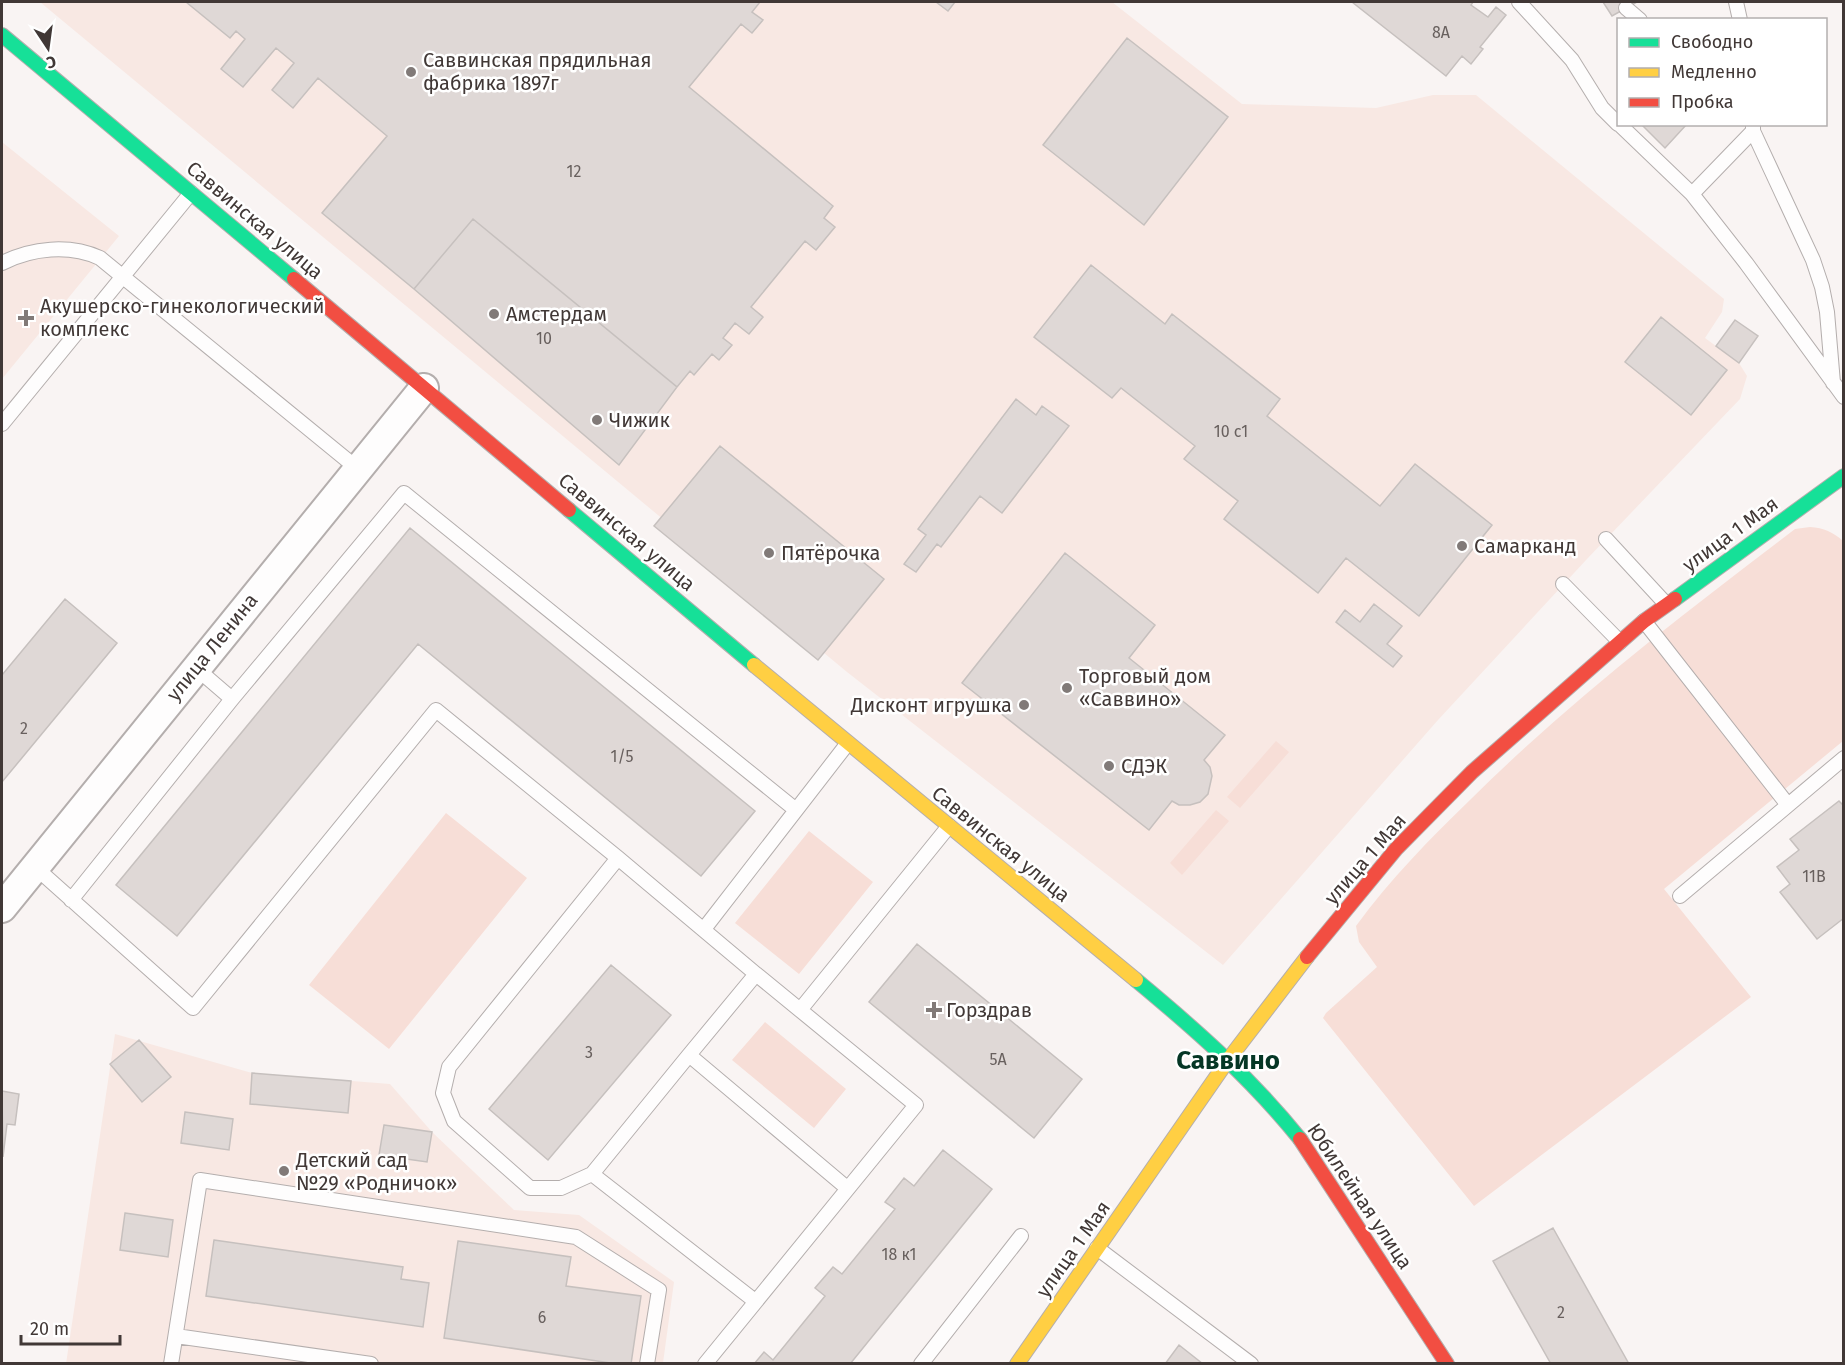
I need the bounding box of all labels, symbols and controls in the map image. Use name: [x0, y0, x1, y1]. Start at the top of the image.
north arrow: [18, 18, 78, 78]
legend: [1617, 18, 1827, 126]
house number: 8А: [1432, 23, 1451, 42]
text: Свободно: [1671, 31, 1753, 53]
place label: Саввинская прядильная фабрика 1897г: [423, 48, 651, 95]
text: С: [44, 52, 58, 73]
text: Медленно: [1671, 61, 1757, 83]
marker: Саввинская прядильная фабрика 1897г: [404, 65, 418, 79]
text: Пробка: [1671, 91, 1734, 113]
street label: Саввинская улица: [182, 156, 328, 284]
house number: 12: [567, 162, 581, 181]
place label: Акушерско-гинекологический комплекс: [40, 294, 325, 341]
place label: Амстердам: [506, 302, 607, 326]
marker: Амстердам: [487, 307, 501, 321]
marker: Акушерско-гинекологический комплекс: [17, 309, 35, 327]
house number: 10: [536, 329, 552, 348]
place label: Чижик: [609, 408, 671, 432]
marker: Чижик: [590, 413, 604, 427]
house number: 10 с1: [1214, 422, 1248, 441]
street label: Саввинская улица: [554, 468, 700, 596]
street label: улица 1 Мая: [1677, 491, 1783, 577]
place label: Самарканд: [1474, 534, 1576, 558]
marker: Самарканд: [1455, 539, 1469, 553]
place label: Пятёрочка: [781, 541, 881, 565]
marker: Пятёрочка: [762, 546, 776, 560]
street label: улица Ленина: [161, 588, 263, 706]
place label: Торговый дом «Саввино»: [1079, 664, 1211, 711]
marker: Торговый дом «Саввино»: [1060, 681, 1074, 695]
place label: Дисконт игрушка: [850, 693, 1012, 717]
marker: Дисконт игрушка: [1017, 698, 1031, 712]
house number: 2: [20, 719, 28, 738]
house number: 1/5: [611, 747, 633, 766]
place label: СДЭК: [1121, 754, 1167, 778]
marker: СДЭК: [1102, 759, 1116, 773]
street label: Саввинская улица: [927, 781, 1075, 907]
street label: улица 1 Мая: [1319, 809, 1411, 909]
house number: 11В: [1802, 867, 1826, 886]
place label: Горздрав: [946, 998, 1032, 1022]
marker: Горздрав: [927, 1003, 941, 1017]
house number: 3: [585, 1043, 593, 1062]
district label: Саввино: [1176, 1045, 1280, 1076]
house number: 5А: [989, 1050, 1007, 1069]
street label: Юбилейная улица: [1302, 1119, 1418, 1273]
place label: Детский сад №29 «Родничок»: [295, 1148, 457, 1195]
marker: Детский сад №29 «Родничок»: [277, 1164, 291, 1178]
street label: улица 1 Мая: [1031, 1196, 1115, 1302]
house number: 18 к1: [882, 1245, 916, 1264]
house number: 2: [1557, 1303, 1565, 1322]
scale bar: [21, 1308, 120, 1346]
house number: 6: [538, 1308, 546, 1327]
text: 20 m: [30, 1318, 69, 1340]

